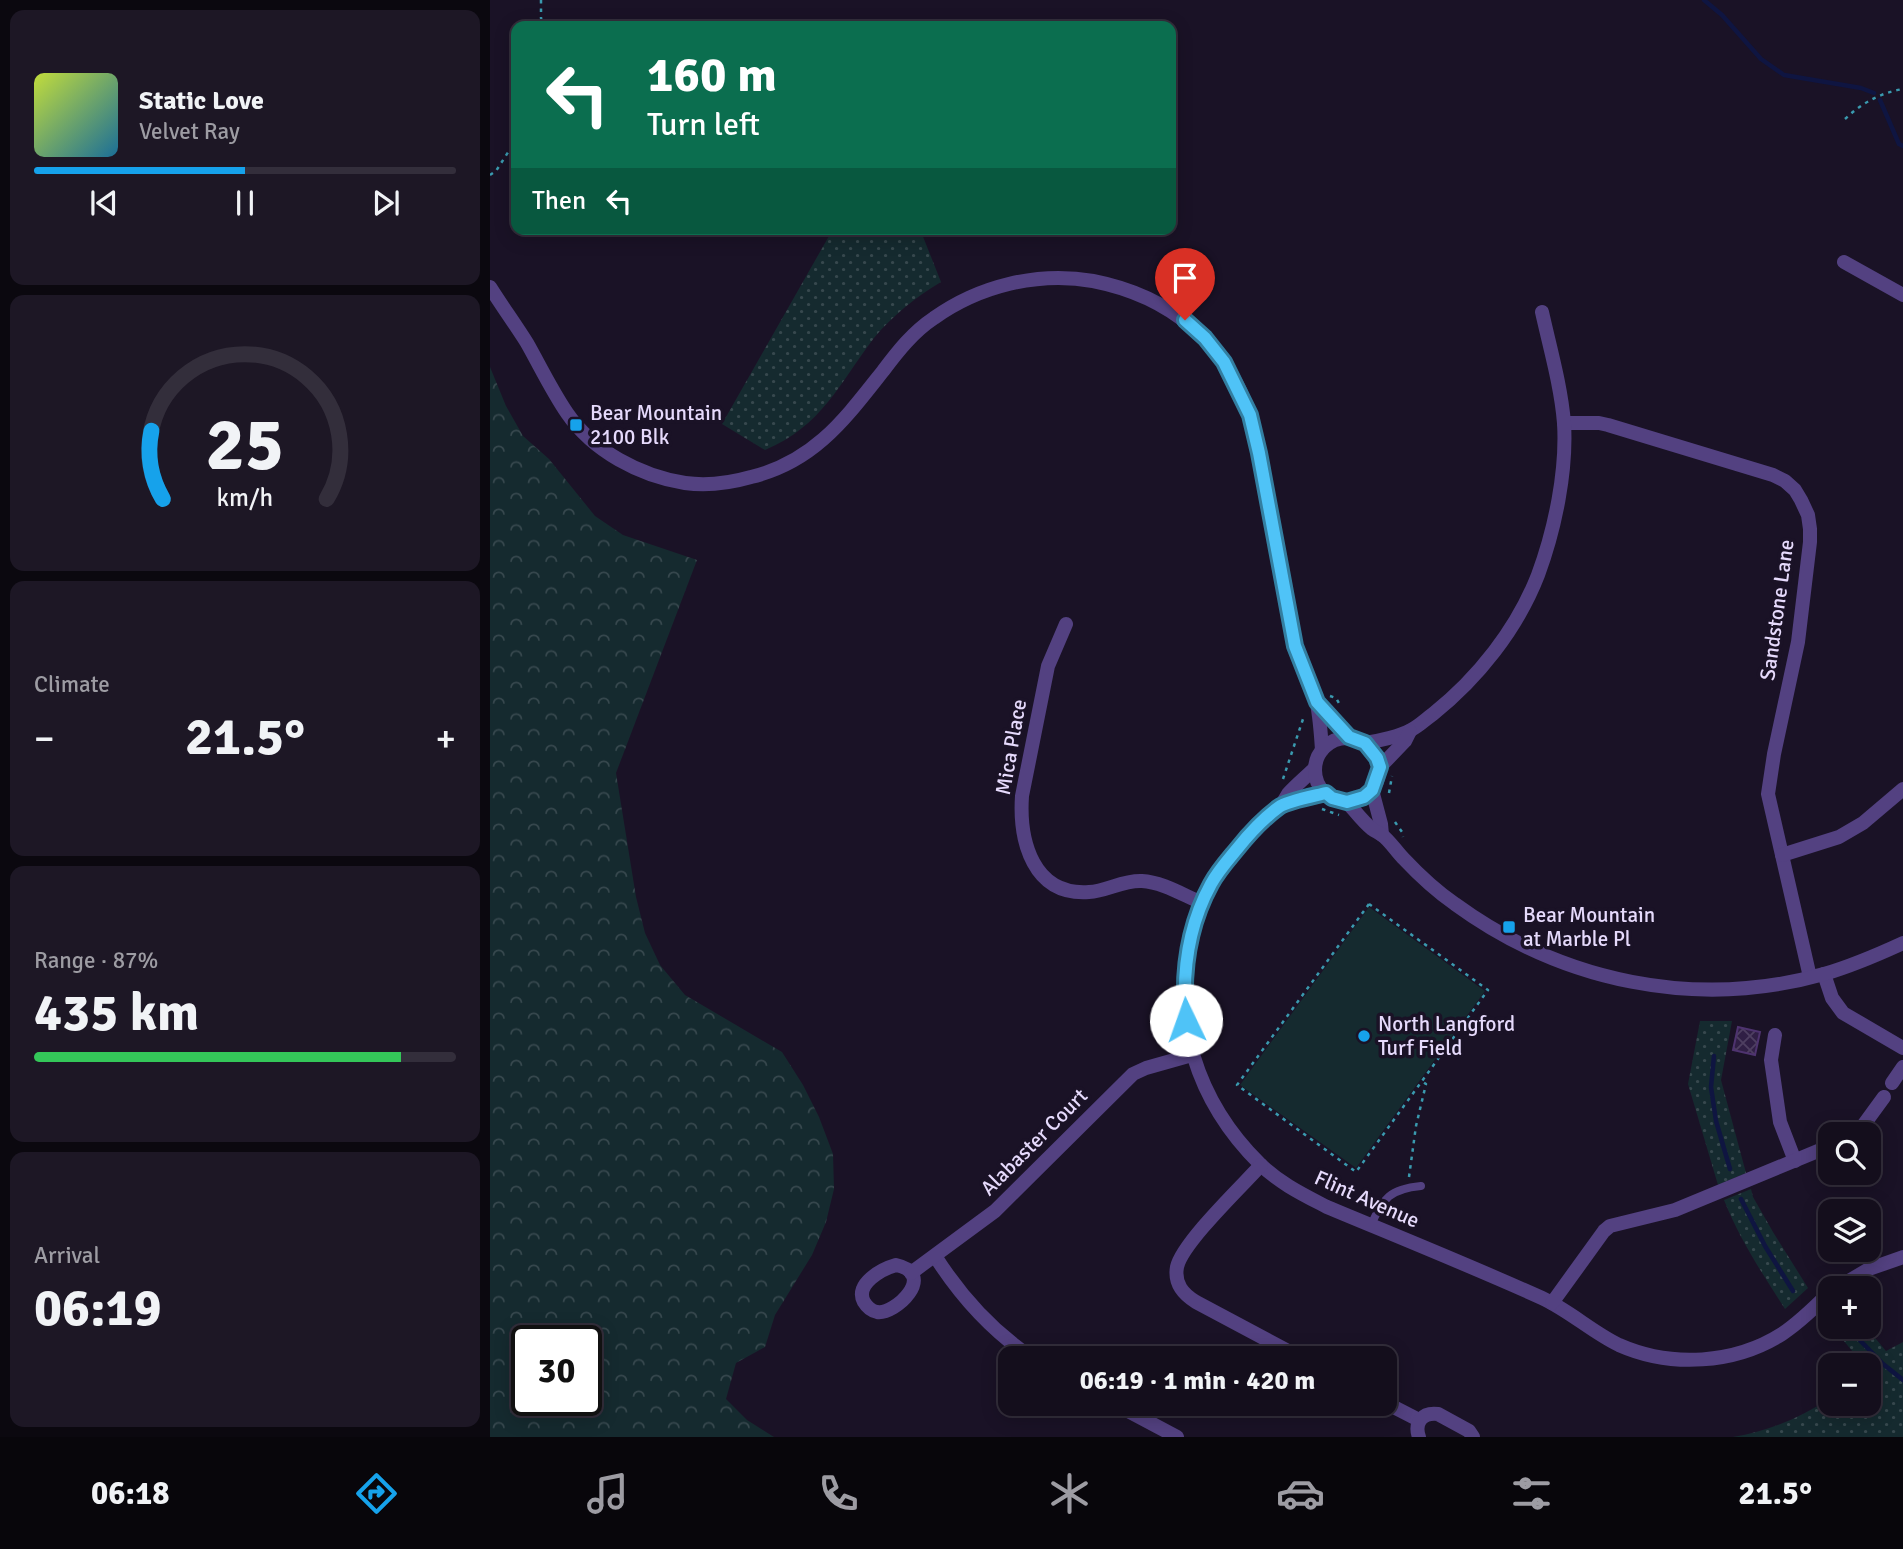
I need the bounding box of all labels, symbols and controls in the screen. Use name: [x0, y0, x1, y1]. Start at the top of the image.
text: 160 m: [647, 45, 777, 105]
icon: left: [532, 49, 623, 140]
text: Static Love: [139, 85, 264, 117]
text: Turn left: [647, 105, 760, 144]
text: Velvet Ray: [139, 117, 240, 146]
icon: left: [600, 182, 638, 220]
icon: previous: [85, 184, 123, 222]
icon: pause: [226, 184, 264, 222]
icon: next: [367, 184, 405, 222]
text: Then: [532, 185, 586, 217]
pin: [1155, 248, 1215, 320]
icon: arrive: [1166, 259, 1204, 297]
place label: Bear Mountain 2100 Blk: [590, 400, 722, 450]
text: 25: [206, 402, 284, 491]
marker: Bear Mountain 2100 Blk: [568, 417, 584, 433]
text: km/h: [217, 482, 273, 513]
street label: Sandstone Lane: [1754, 538, 1800, 682]
text: Climate: [34, 670, 110, 699]
street label: Mica Place: [990, 697, 1032, 797]
text: 21.5°: [185, 705, 305, 769]
text: −: [34, 715, 55, 762]
text: +: [435, 715, 456, 762]
place label: Bear Mountain at Marble Pl: [1523, 902, 1655, 952]
marker: Bear Mountain at Marble Pl: [1501, 919, 1517, 935]
text: Range · 87%: [34, 946, 158, 975]
text: 435 km: [34, 981, 199, 1045]
position arrow: [1149, 983, 1223, 1057]
place label: North Langford Turf Field: [1378, 1011, 1515, 1061]
marker: North Langford Turf Field: [1356, 1028, 1372, 1044]
street label: Alabaster Court: [975, 1083, 1093, 1201]
map controls: [1818, 1122, 1881, 1416]
button: search: [1818, 1122, 1881, 1185]
street label: Flint Avenue: [1311, 1164, 1423, 1234]
button: layers: [1818, 1199, 1881, 1262]
text: Arrival: [34, 1241, 100, 1270]
text: 06:19: [34, 1276, 162, 1340]
button: +: [1818, 1276, 1881, 1339]
speed limit sign: 30: [511, 1325, 602, 1416]
button: −: [1818, 1353, 1881, 1416]
text: 06:19 · 1 min · 420 m: [1080, 1365, 1315, 1397]
icon: directions: [352, 1469, 401, 1518]
icon: music: [583, 1469, 632, 1518]
icon: phone: [814, 1469, 863, 1518]
icon: climate: [1045, 1469, 1094, 1518]
icon: car: [1276, 1469, 1325, 1518]
icon: filters: [1507, 1469, 1556, 1518]
text: 06:18: [91, 1474, 170, 1513]
text: 21.5°: [1738, 1474, 1812, 1513]

